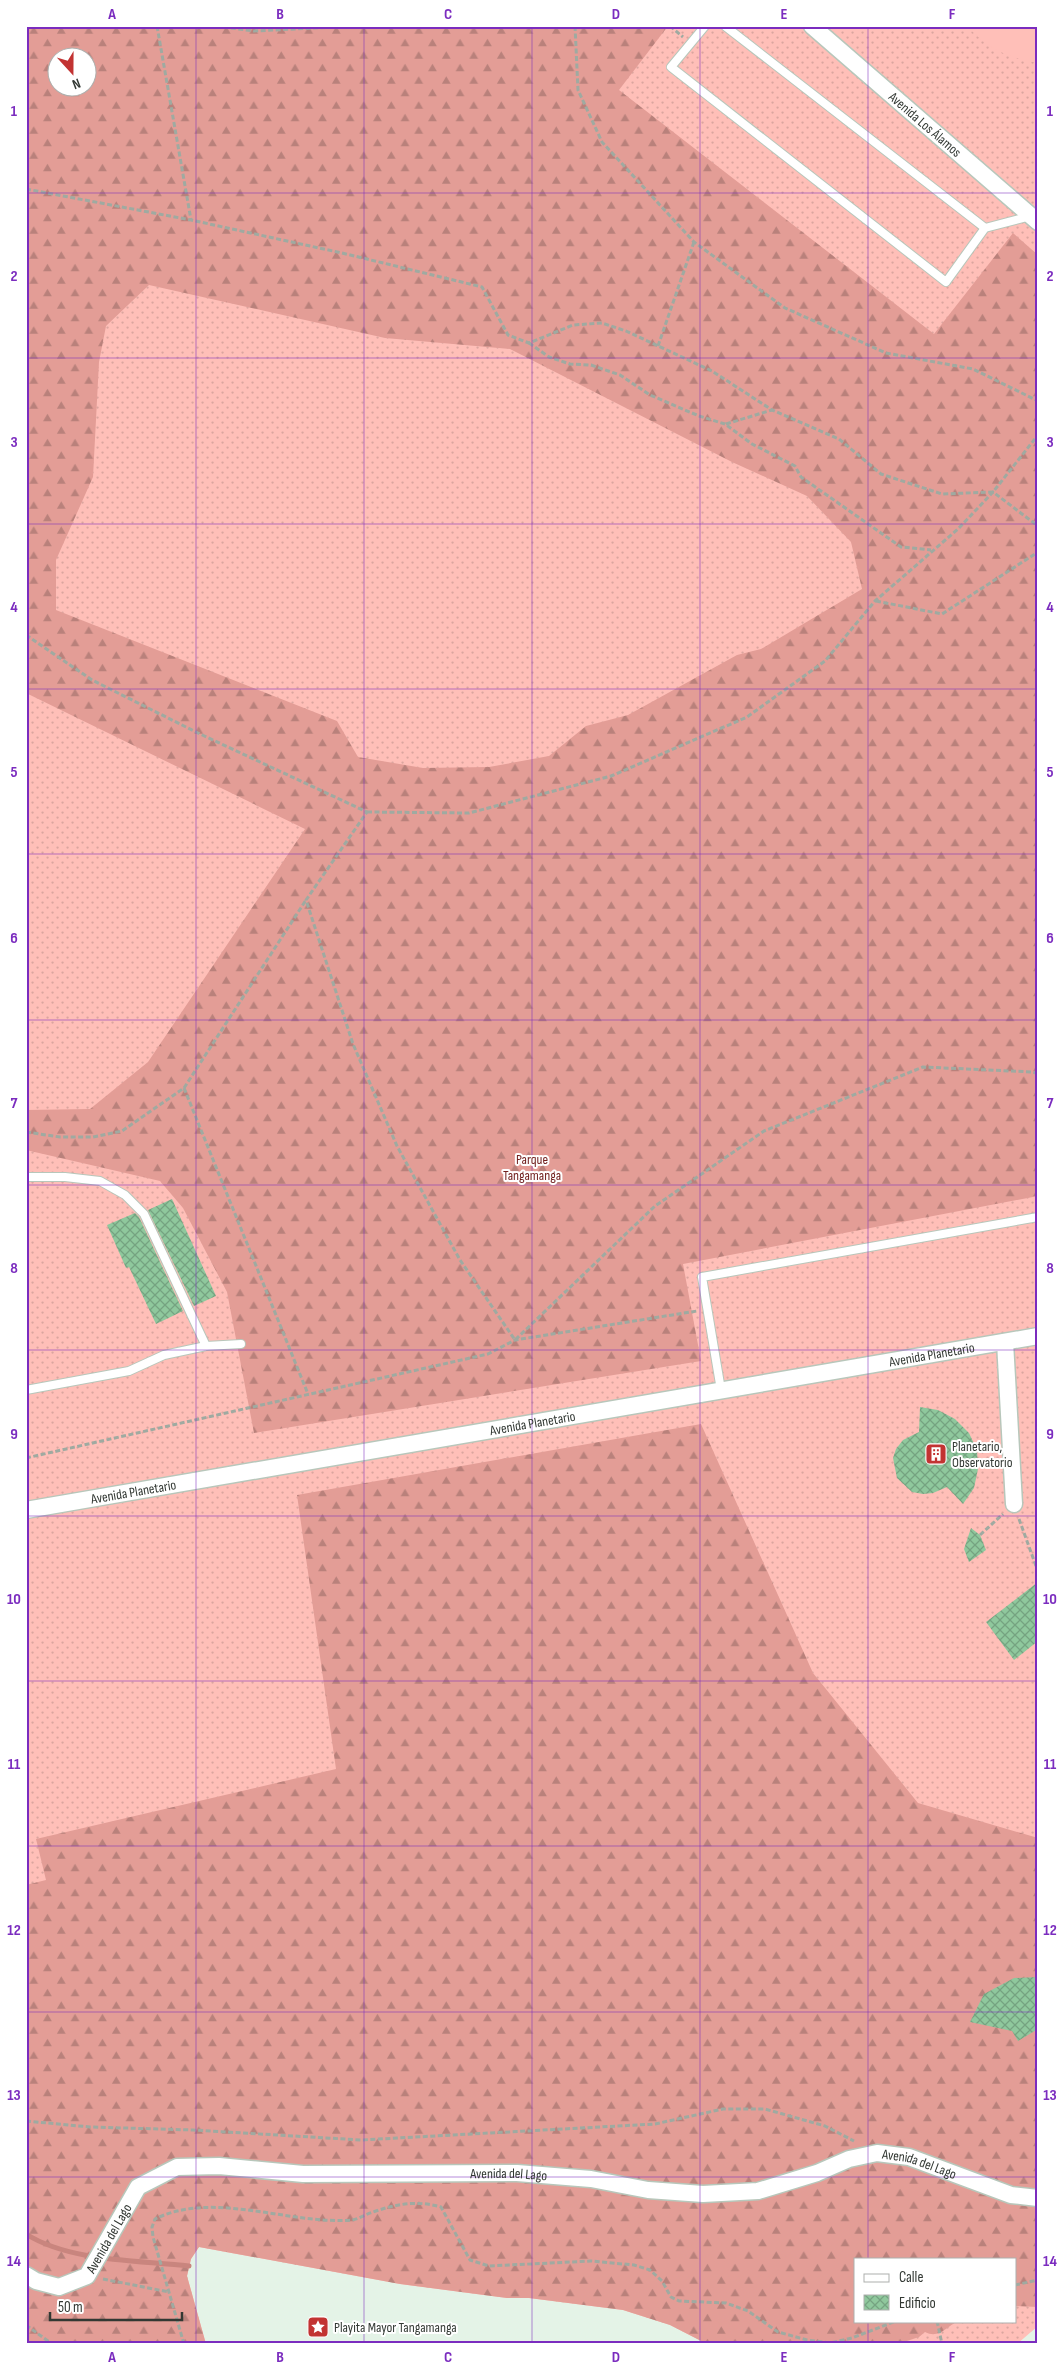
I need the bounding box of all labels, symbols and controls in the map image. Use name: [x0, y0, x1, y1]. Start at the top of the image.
text: A: [107, 5, 116, 24]
text: B: [276, 5, 284, 24]
text: C: [444, 5, 452, 24]
text: D: [612, 5, 620, 24]
text: E: [781, 5, 788, 24]
text: F: [949, 5, 956, 24]
north arrow: [48, 48, 98, 98]
text: N: [70, 74, 83, 93]
street label: Avenida Los Álamos: [884, 88, 965, 161]
text: 1: [11, 102, 18, 121]
text: 1: [1047, 102, 1054, 121]
text: 2: [10, 267, 18, 286]
text: 2: [1046, 267, 1054, 286]
text: 3: [10, 433, 18, 452]
text: 3: [1046, 433, 1054, 452]
text: 4: [10, 598, 18, 617]
text: 4: [1046, 598, 1054, 617]
text: 5: [10, 763, 18, 782]
text: 5: [1046, 763, 1054, 782]
text: 6: [10, 929, 18, 948]
text: 6: [1046, 929, 1054, 948]
text: 7: [11, 1094, 18, 1113]
text: 7: [1047, 1094, 1054, 1113]
park label: Parque Tangamanga: [503, 1151, 561, 1184]
text: 8: [10, 1259, 18, 1278]
text: 8: [1046, 1259, 1054, 1278]
street label: Avenida Planetario: [887, 1339, 976, 1371]
street label: Avenida Planetario: [488, 1408, 577, 1439]
text: 9: [10, 1425, 18, 1444]
text: 9: [1046, 1425, 1054, 1444]
place label: Planetario, Observatorio: [952, 1438, 1013, 1471]
building icon: Planetario, Observatorio: [924, 1442, 948, 1466]
street label: Avenida Planetario: [88, 1476, 178, 1508]
text: 10: [7, 1590, 21, 1609]
text: 10: [1043, 1590, 1057, 1609]
text: 11: [8, 1755, 21, 1774]
text: 11: [1044, 1755, 1057, 1774]
text: 12: [7, 1921, 21, 1940]
text: 12: [1043, 1921, 1057, 1940]
text: 13: [7, 2086, 21, 2105]
text: 13: [1043, 2086, 1057, 2105]
street label: Avenida del Lago: [880, 2146, 959, 2183]
street label: Avenida del Lago: [469, 2165, 548, 2184]
street label: Avenida del Lago: [82, 2201, 136, 2277]
text: 14: [7, 2252, 21, 2271]
text: 14: [1043, 2252, 1057, 2271]
legend: [854, 2258, 1016, 2322]
text: Calle: [899, 2268, 923, 2287]
scale bar: [50, 2290, 182, 2322]
text: Edificio: [899, 2294, 936, 2313]
text: 50 m: [58, 2298, 83, 2317]
place icon: Playita Mayor Tangamanga: [306, 2315, 330, 2339]
place label: Playita Mayor Tangamanga: [334, 2319, 457, 2336]
text: A: [107, 2348, 116, 2367]
text: B: [276, 2348, 284, 2367]
text: C: [444, 2348, 452, 2367]
text: D: [612, 2348, 620, 2367]
text: E: [781, 2348, 788, 2367]
text: F: [949, 2348, 956, 2367]

